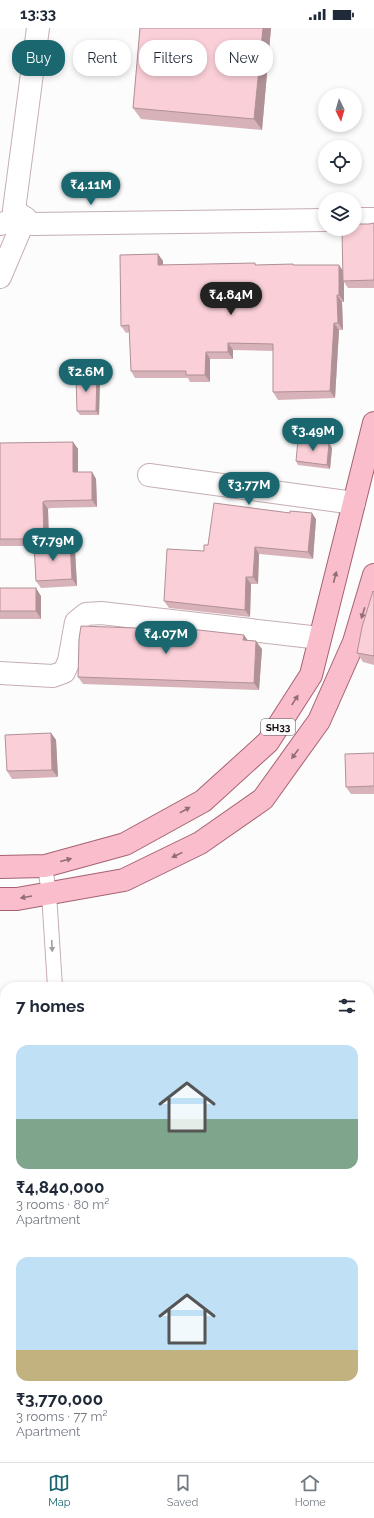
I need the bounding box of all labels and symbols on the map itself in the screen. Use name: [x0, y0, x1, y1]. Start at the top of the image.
north arrow: [318, 88, 362, 132]
pin: ₹4.11M: [58, 172, 124, 206]
pin: ₹4.84M: [198, 282, 264, 316]
pin: ₹2.6M: [58, 359, 114, 393]
pin: ₹3.49M: [280, 418, 346, 452]
pin: ₹3.77M: [216, 472, 282, 506]
pin: ₹7.79M: [20, 528, 86, 562]
one-way arrow: [333, 571, 339, 584]
one-way arrow: [360, 607, 366, 619]
pin: ₹4.07M: [133, 621, 199, 655]
one-way arrow: [291, 695, 299, 705]
road number: SH33: [261, 719, 295, 735]
one-way arrow: [291, 749, 299, 760]
one-way arrow: [179, 807, 191, 814]
one-way arrow: [171, 852, 182, 858]
one-way arrow: [60, 857, 72, 863]
one-way arrow: [20, 895, 32, 901]
one-way arrow: [49, 940, 56, 952]

